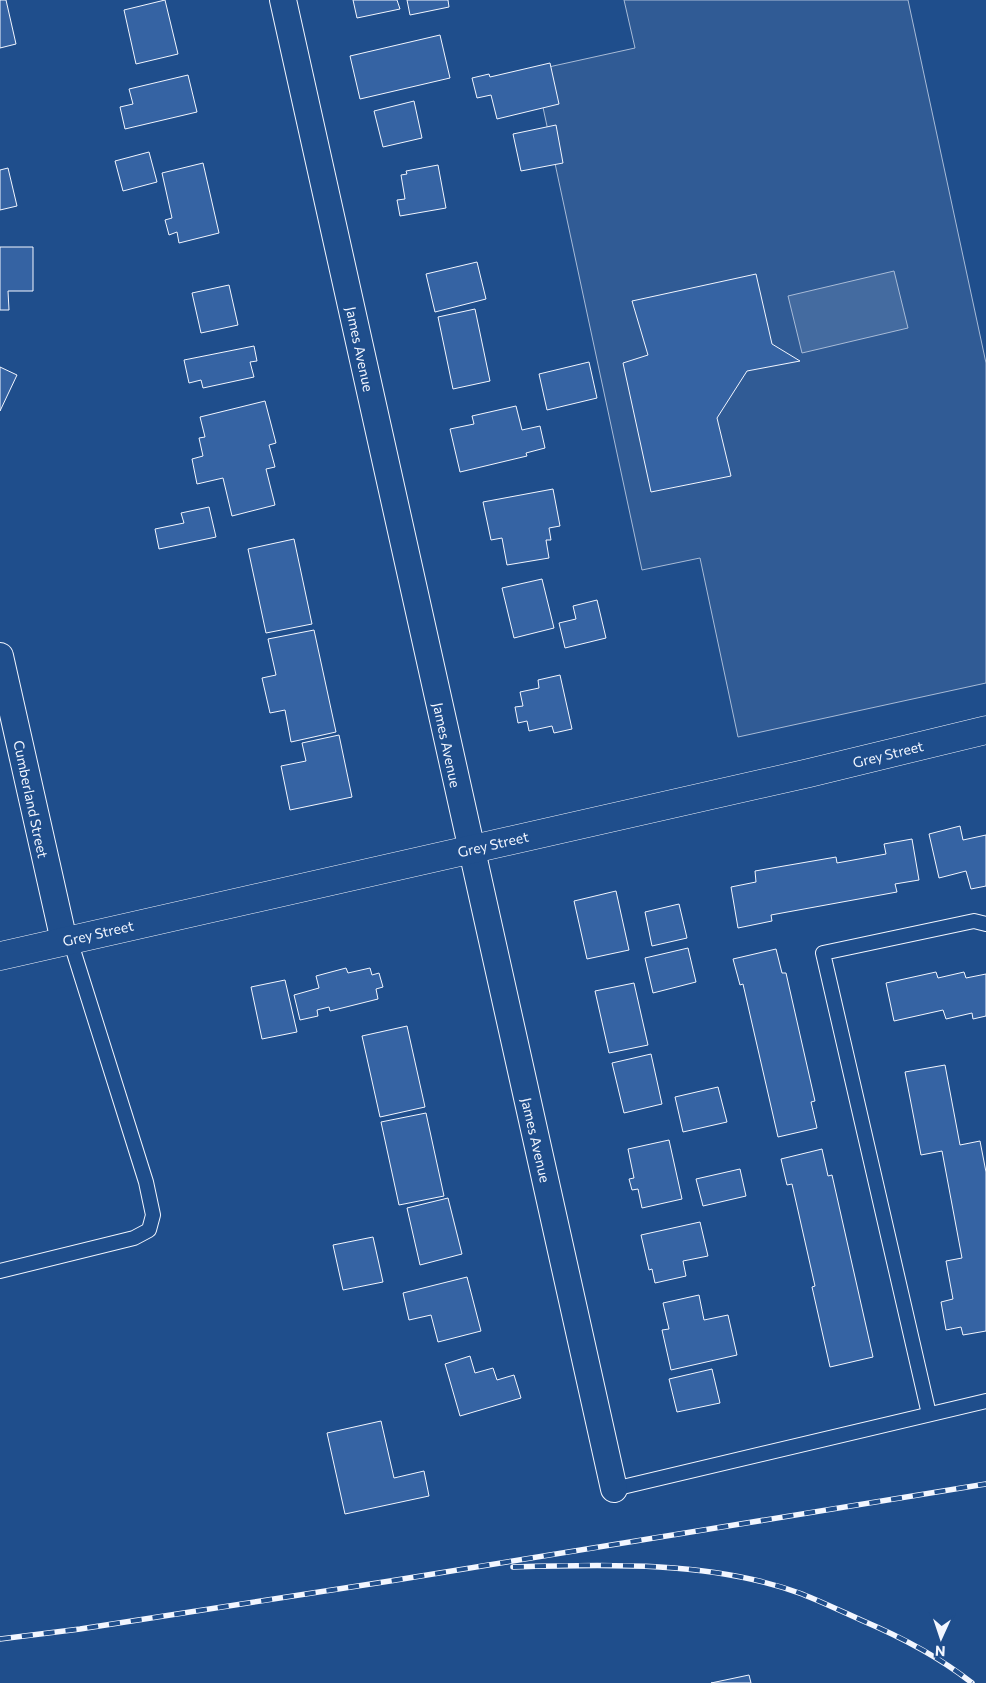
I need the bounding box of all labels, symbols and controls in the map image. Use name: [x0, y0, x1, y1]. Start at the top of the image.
street label: James Avenue: [343, 305, 377, 393]
street label: James Avenue: [430, 701, 464, 789]
street label: Grey Street: [851, 737, 925, 771]
street label: Cumberland Street: [10, 738, 52, 860]
street label: Grey Street: [456, 828, 530, 860]
street label: Grey Street: [61, 917, 135, 949]
street label: James Avenue: [518, 1096, 554, 1184]
north arrow: [916, 1613, 966, 1663]
text: N: [935, 1643, 946, 1660]

